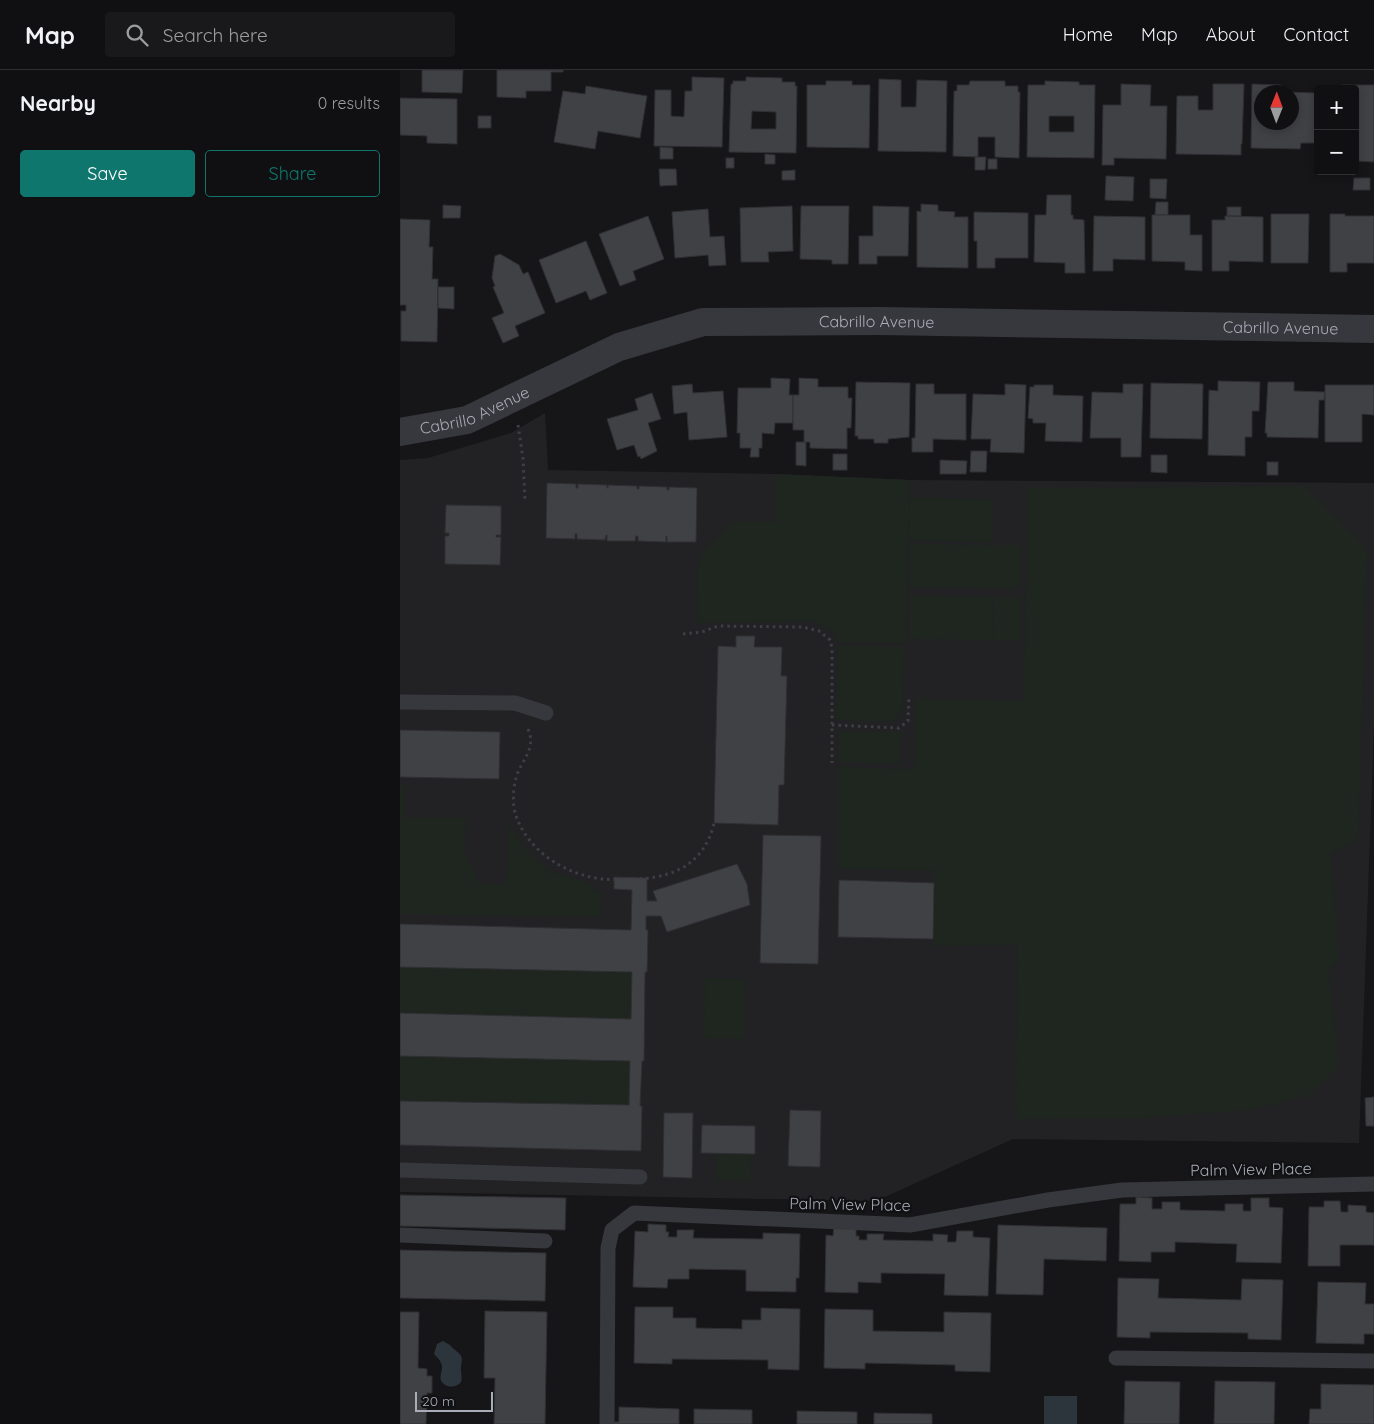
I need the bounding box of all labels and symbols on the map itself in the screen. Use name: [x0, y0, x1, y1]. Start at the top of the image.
north arrow: [1254, 85, 1299, 130]
street label: Cabrillo Avenue: [819, 311, 935, 332]
street label: Cabrillo Avenue: [1223, 317, 1339, 338]
street label: Cabrillo Avenue: [418, 382, 532, 438]
street label: Palm View Place: [1190, 1158, 1312, 1180]
street label: Palm View Place: [789, 1193, 911, 1215]
scale bar: [415, 1389, 492, 1412]

